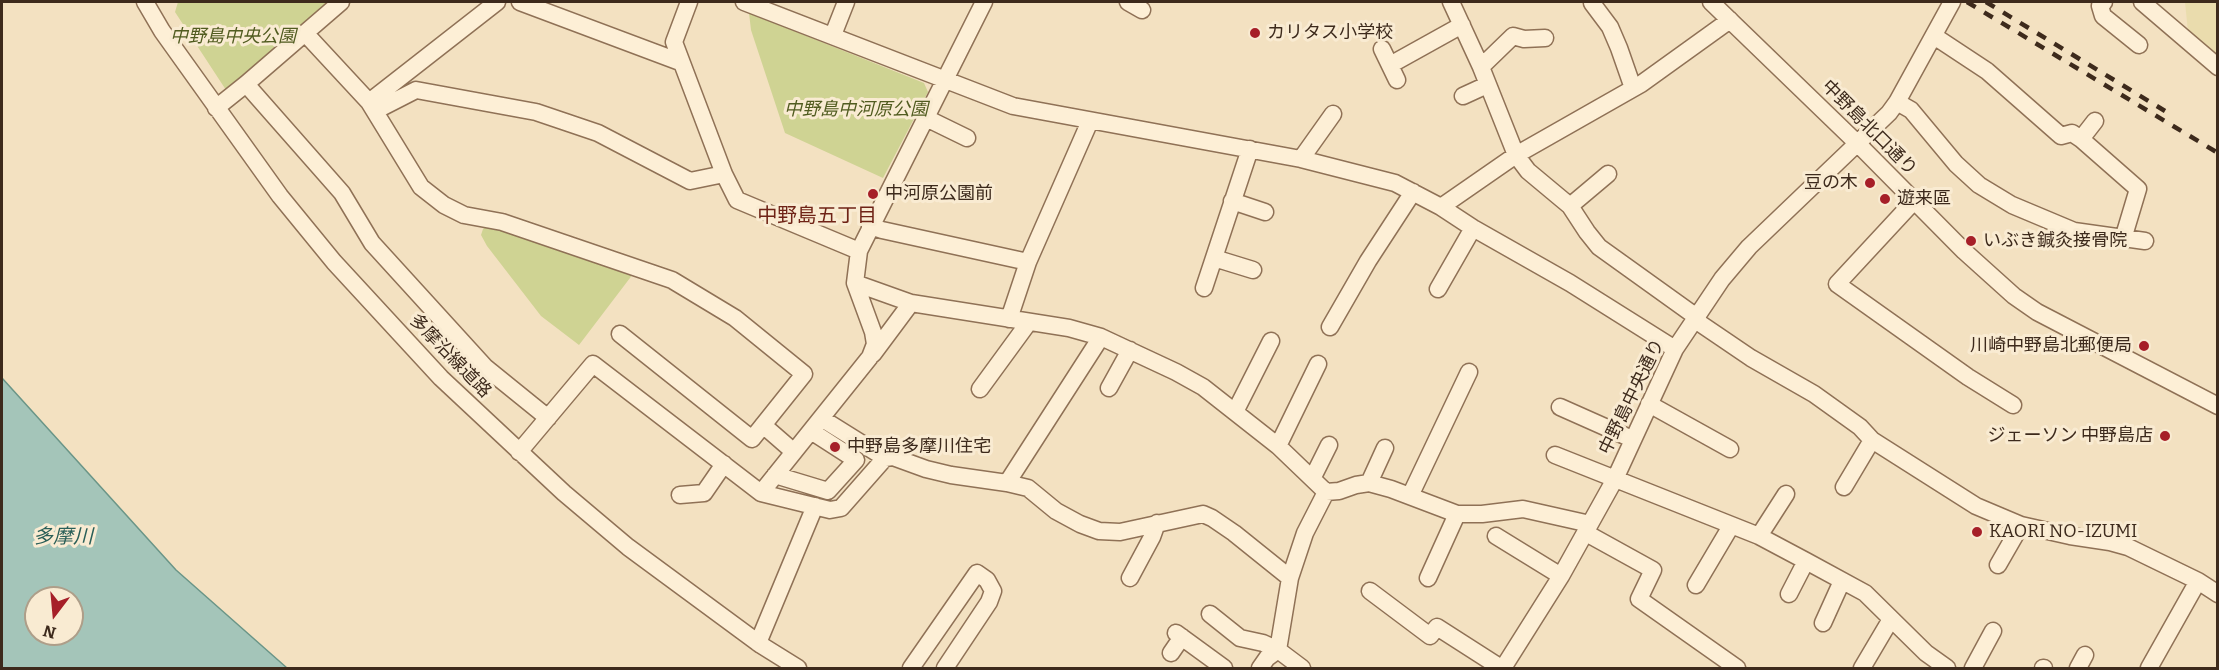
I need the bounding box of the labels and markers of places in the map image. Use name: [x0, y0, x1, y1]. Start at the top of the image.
place label: カリタス小学校: [1267, 22, 1393, 44]
marker: カリタス小学校: [1248, 26, 1262, 40]
place label: 豆の木: [1804, 172, 1858, 194]
marker: 豆の木: [1863, 176, 1877, 190]
place label: 中河原公園前: [885, 183, 993, 205]
marker: 中河原公園前: [866, 187, 880, 201]
place label: 遊来區: [1897, 188, 1951, 210]
marker: 遊来區: [1878, 192, 1892, 206]
place label: いぶき鍼灸接骨院: [1983, 230, 2127, 252]
marker: いぶき鍼灸接骨院: [1964, 234, 1978, 248]
place label: 川崎中野島北郵便局: [1970, 335, 2132, 357]
marker: 川崎中野島北郵便局: [2137, 339, 2151, 353]
place label: ジェーソン 中野島店: [1987, 425, 2153, 447]
marker: ジェーソン 中野島店: [2158, 429, 2172, 443]
place label: 中野島多摩川住宅: [847, 436, 991, 458]
marker: 中野島多摩川住宅: [828, 440, 842, 454]
place label: KAORI NO-IZUMI: [1989, 521, 2137, 543]
marker: KAORI NO-IZUMI: [1970, 525, 1984, 539]

